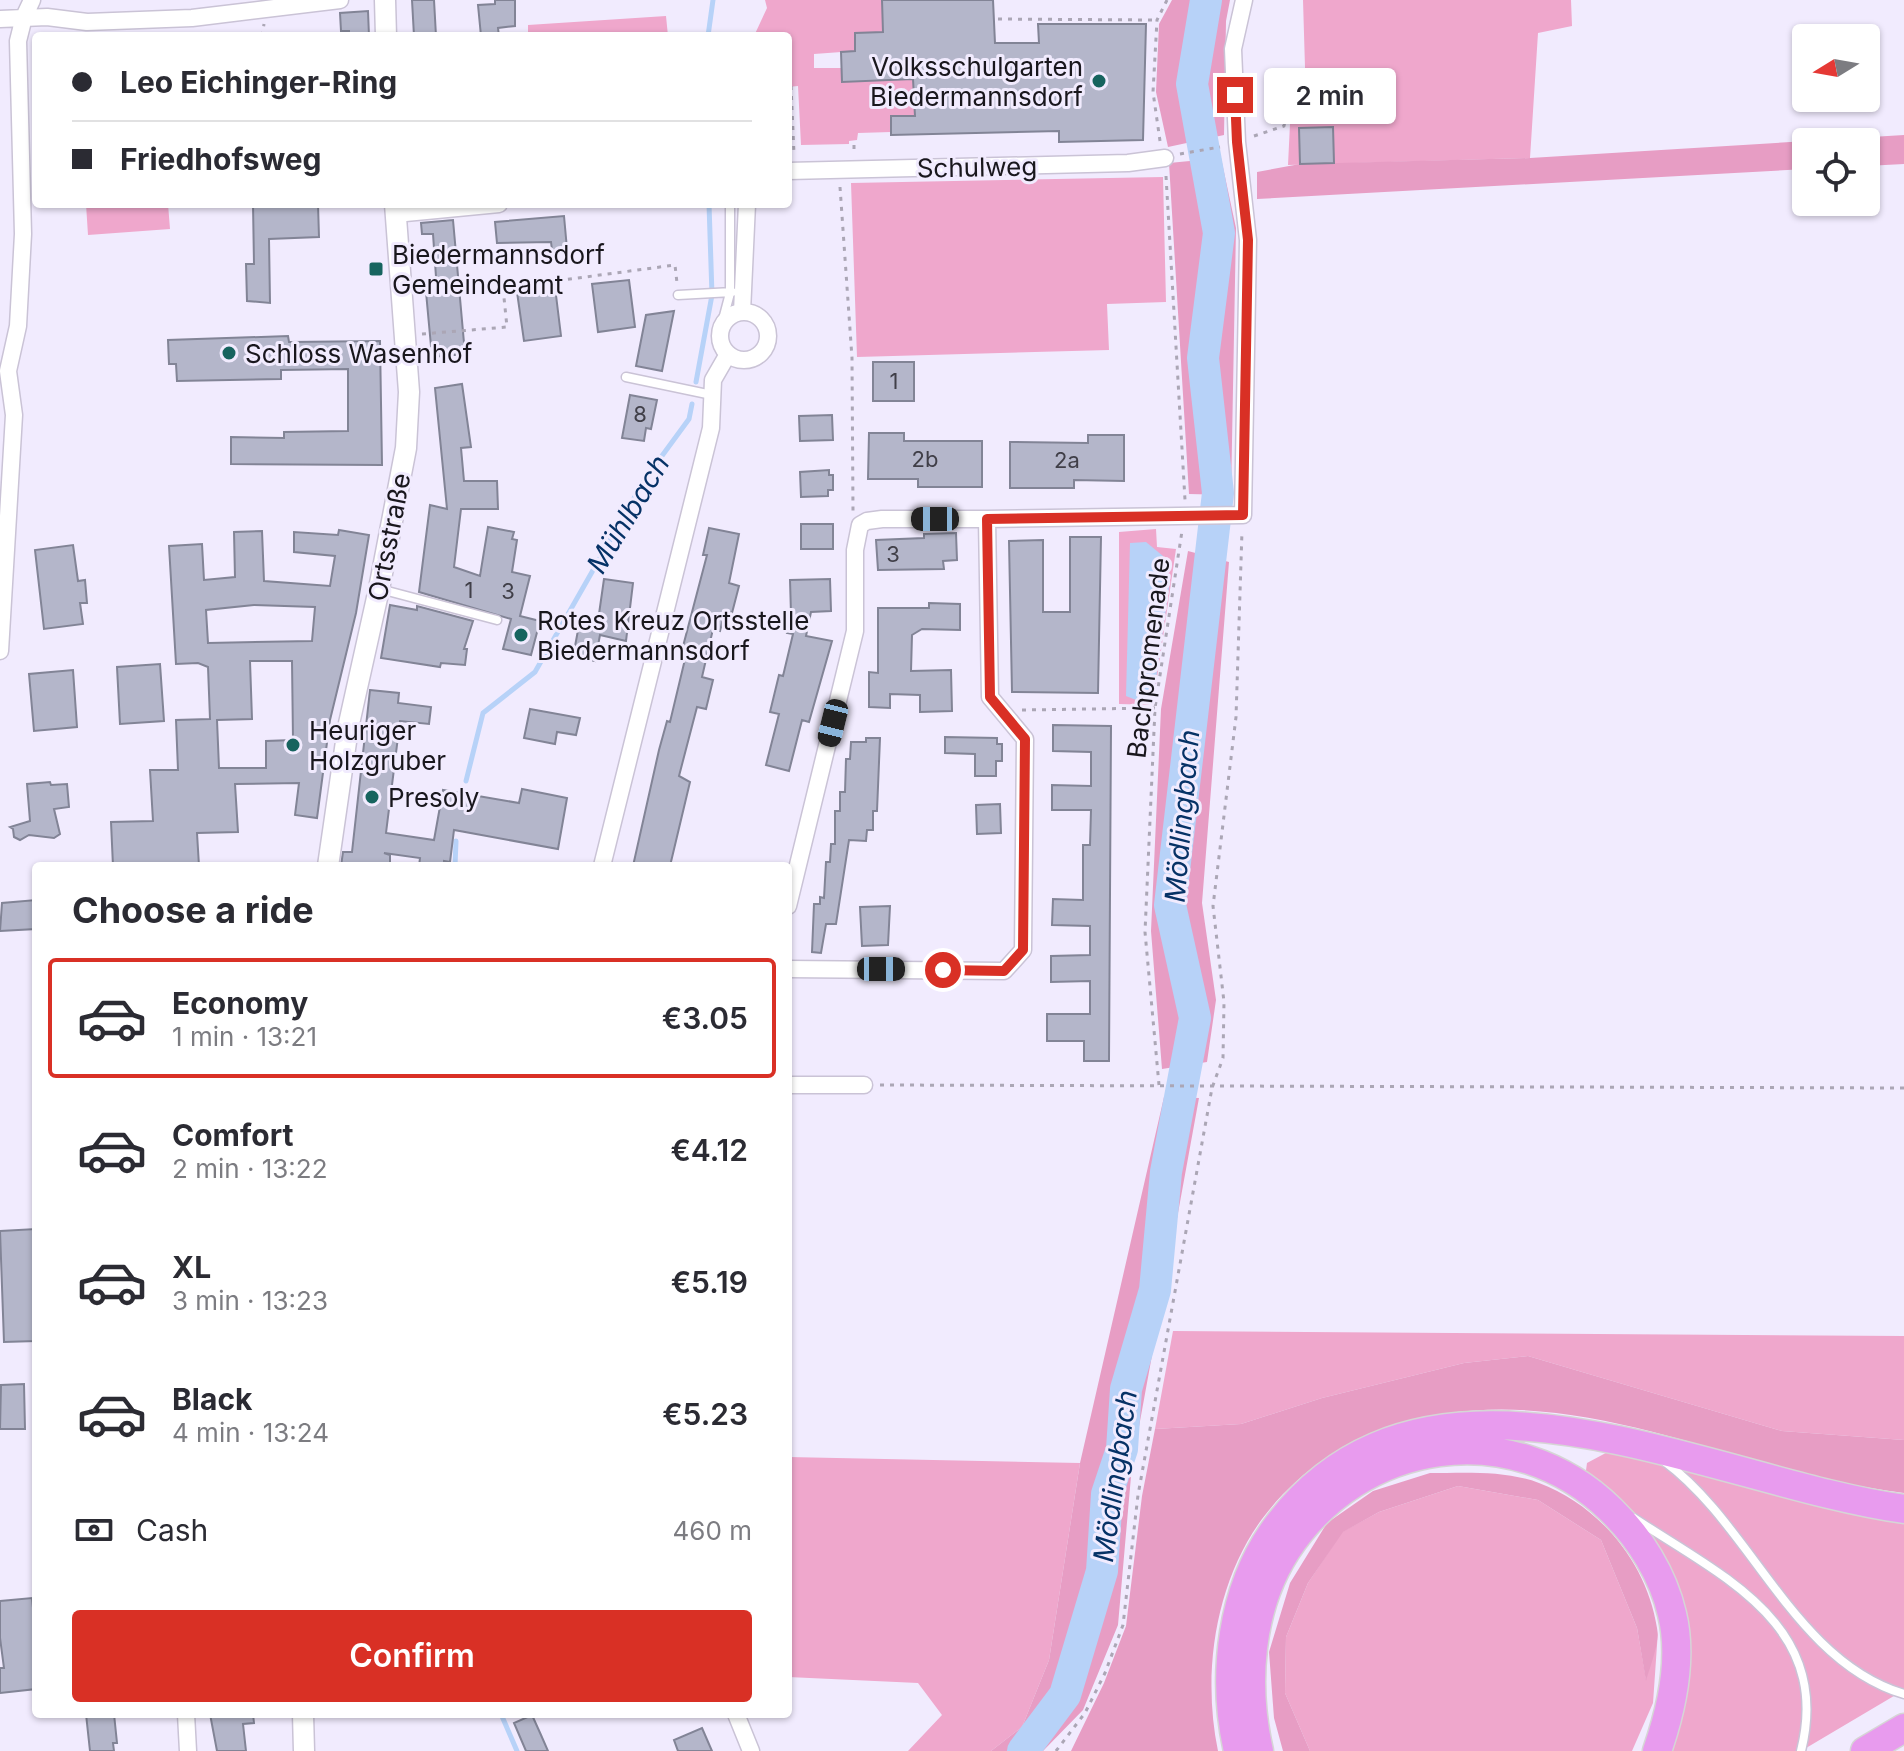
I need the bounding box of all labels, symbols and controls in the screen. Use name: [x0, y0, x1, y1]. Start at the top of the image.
north arrow: [1792, 24, 1880, 112]
map controls: [1792, 24, 1880, 216]
place label: Volksschulgarten Biedermannsdorf: [870, 51, 1083, 112]
text: Leo Eichinger-Ring: [120, 64, 397, 100]
callout: 2 min: [1263, 67, 1395, 123]
marker: Volksschulgarten Biedermannsdorf: [1090, 72, 1108, 90]
route end: [1217, 77, 1253, 113]
text: 2 min: [1296, 80, 1364, 111]
button: locate: [1792, 128, 1880, 216]
text: Friedhofsweg: [120, 141, 322, 177]
street label: Schulweg: [916, 150, 1038, 184]
place label: Biedermannsdorf Gemeindeamt: [392, 239, 605, 300]
marker: Biedermannsdorf Gemeindeamt: [367, 260, 385, 278]
place label: Schloss Wasenhof: [245, 338, 473, 369]
marker: Schloss Wasenhof: [220, 344, 238, 362]
house number: 1: [890, 368, 898, 394]
house number: 8: [633, 401, 647, 427]
house number: 2b: [912, 446, 938, 472]
house number: 2a: [1054, 447, 1080, 473]
water label: Mühlbach: [579, 449, 677, 579]
street label: Ortsstraße: [361, 470, 417, 604]
car: [911, 507, 959, 531]
house number: 3: [886, 541, 900, 567]
street label: Bachpromenade: [1120, 556, 1176, 760]
house number: 1: [465, 577, 473, 603]
house number: 3: [501, 578, 515, 604]
place label: Rotes Kreuz Ortsstelle Biedermannsdorf: [537, 605, 809, 666]
marker: Rotes Kreuz Ortsstelle Biedermannsdorf: [512, 626, 530, 644]
car: [816, 697, 850, 749]
place label: Heuriger Holzgruber: [309, 715, 446, 776]
water label: Mödlingbach: [1158, 728, 1206, 904]
marker: Heuriger Holzgruber: [284, 736, 302, 754]
place label: Presoly: [388, 782, 479, 813]
marker: Presoly: [363, 788, 381, 806]
text: Choose a ride: [72, 888, 314, 932]
route start: [925, 952, 961, 988]
car: [857, 957, 905, 981]
icon: car: [76, 982, 148, 1054]
text: Economy: [172, 985, 308, 1021]
text: €3.05: [662, 1000, 748, 1036]
text: 1 min · 13:21: [172, 1021, 317, 1052]
icon: car: [76, 1114, 148, 1186]
text: Comfort: [172, 1117, 293, 1153]
text: €4.12: [670, 1132, 748, 1168]
text: 2 min · 13:22: [172, 1153, 328, 1184]
icon: car: [76, 1246, 148, 1318]
text: XL: [172, 1249, 211, 1285]
text: €5.19: [671, 1264, 748, 1300]
text: 3 min · 13:23: [172, 1285, 328, 1316]
icon: car: [76, 1378, 148, 1450]
text: Black: [172, 1381, 252, 1417]
water label: Mödlingbach: [1086, 1388, 1144, 1564]
text: €5.23: [662, 1396, 748, 1432]
text: 4 min · 13:24: [172, 1417, 329, 1448]
icon: cash: [72, 1508, 116, 1552]
text: Cash: [136, 1512, 208, 1548]
text: 460 m: [673, 1515, 752, 1546]
button: Confirm: [72, 1610, 752, 1702]

